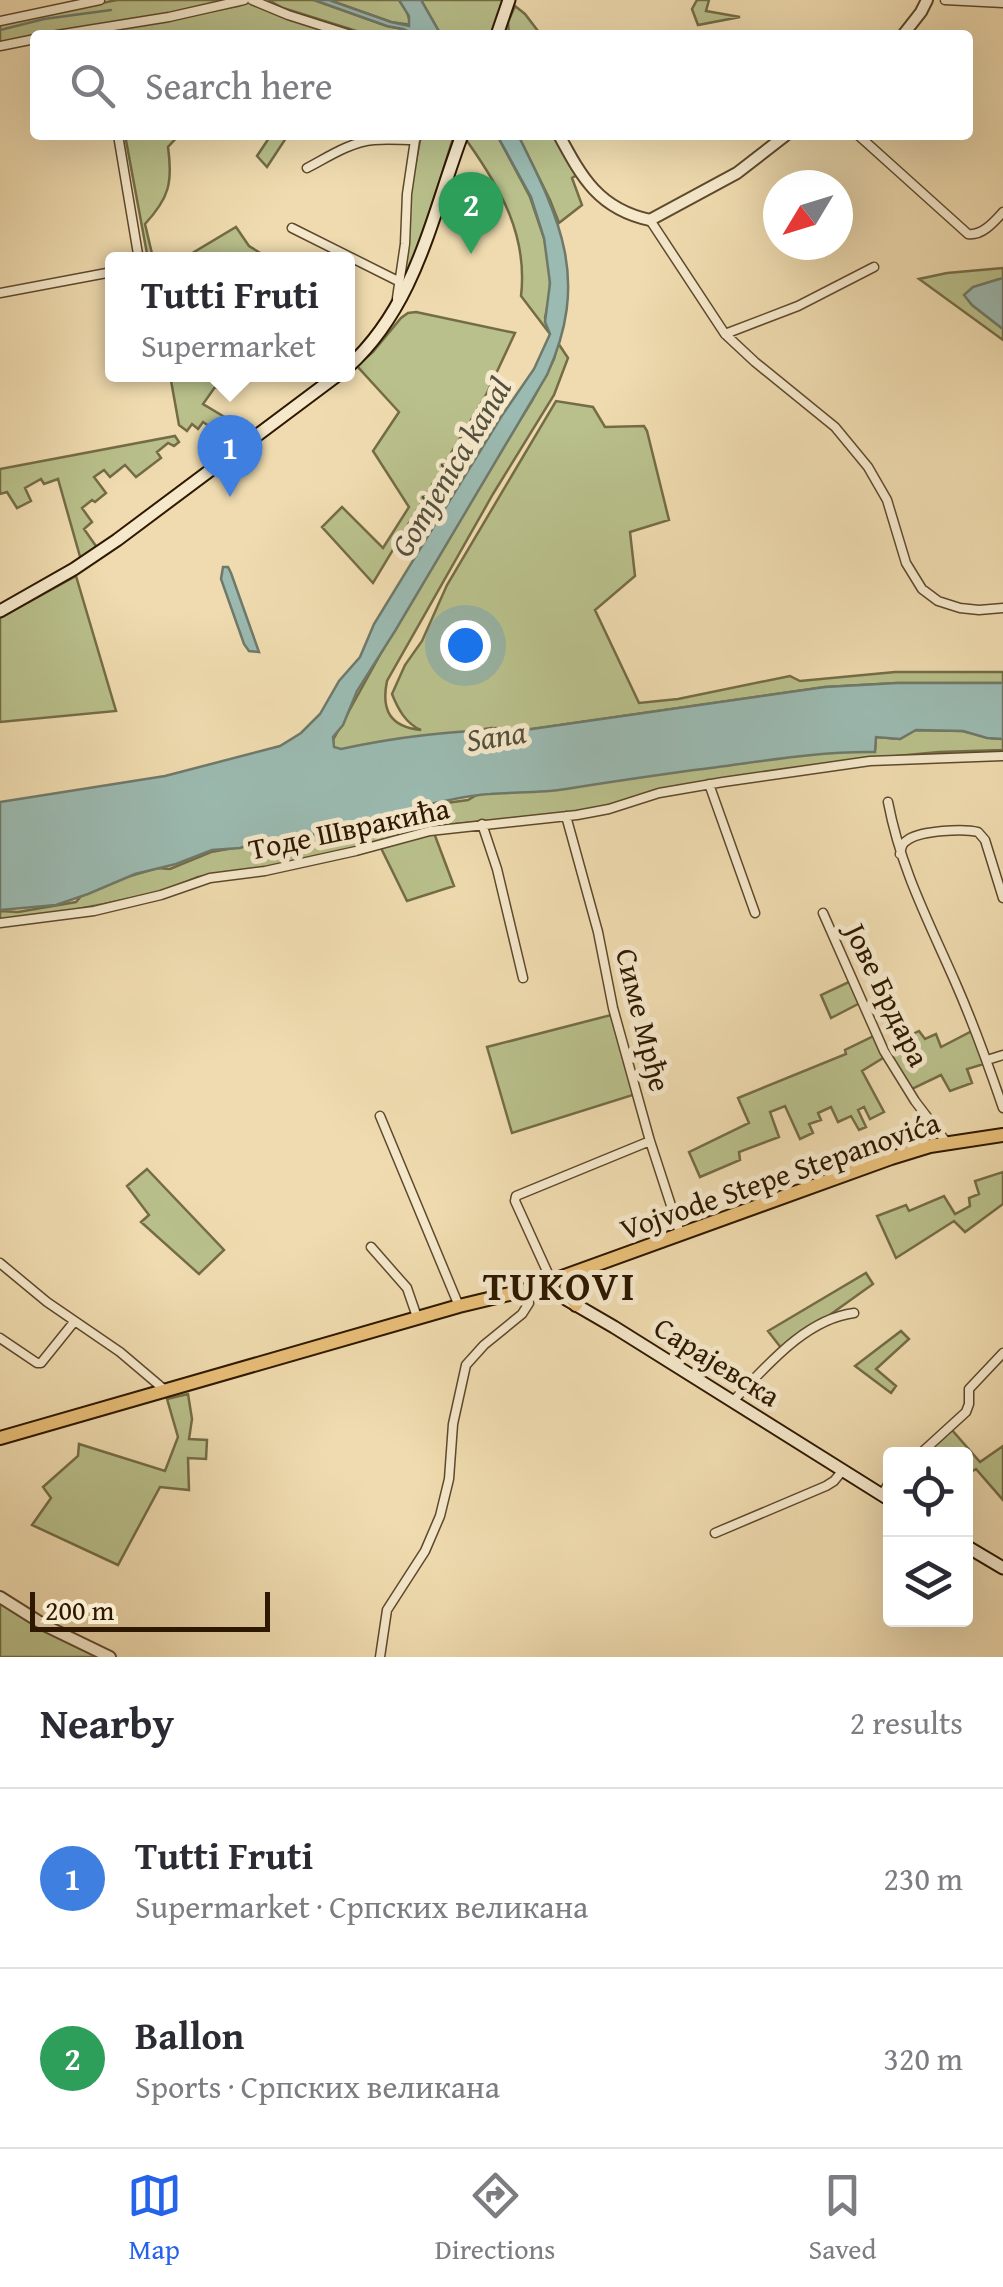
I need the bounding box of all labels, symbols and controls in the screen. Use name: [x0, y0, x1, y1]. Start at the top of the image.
search box: [30, 30, 973, 140]
text: Search here: [145, 57, 333, 113]
icon: search: [65, 58, 120, 113]
north arrow: [763, 170, 853, 260]
pin: 2: [438, 172, 504, 254]
popup: [105, 252, 355, 382]
text: Tutti Fruti: [141, 266, 319, 322]
text: Supermarket: [141, 322, 316, 369]
water label: Gomjenica kanal: [378, 368, 523, 565]
pin: 1: [198, 414, 262, 497]
your location: [440, 620, 491, 671]
water label: Sana: [463, 708, 530, 763]
street label: Тоде Швракића: [244, 785, 454, 871]
street label: Јове Брдара: [833, 912, 942, 1074]
street label: Симе Мрђе: [605, 944, 683, 1096]
street label: Vojvode Stepe Stepanovića: [614, 1100, 946, 1251]
district label: TUKOVI: [483, 1256, 637, 1315]
street label: Сарајевска: [646, 1305, 790, 1418]
map controls: [883, 1447, 973, 1627]
button: locate: [883, 1447, 973, 1537]
button: layers: [883, 1537, 973, 1627]
scale bar: [30, 1587, 270, 1632]
text: 200 m: [45, 1589, 114, 1630]
text: Nearby: [40, 1692, 174, 1753]
text: 2 results: [850, 1699, 963, 1746]
text: Tutti Fruti: [135, 1827, 313, 1883]
text: 1: [64, 1855, 81, 1902]
text: 230 m: [884, 1855, 963, 1902]
text: Supermarket · Српских великана: [135, 1883, 588, 1930]
text: Ballon: [135, 2007, 244, 2063]
text: 2: [64, 2035, 81, 2082]
text: 320 m: [884, 2035, 963, 2082]
text: Sports · Српских великана: [135, 2063, 500, 2110]
tab: Map: [127, 2168, 182, 2269]
tab: Directions: [435, 2168, 555, 2269]
tab: Saved: [809, 2168, 876, 2269]

